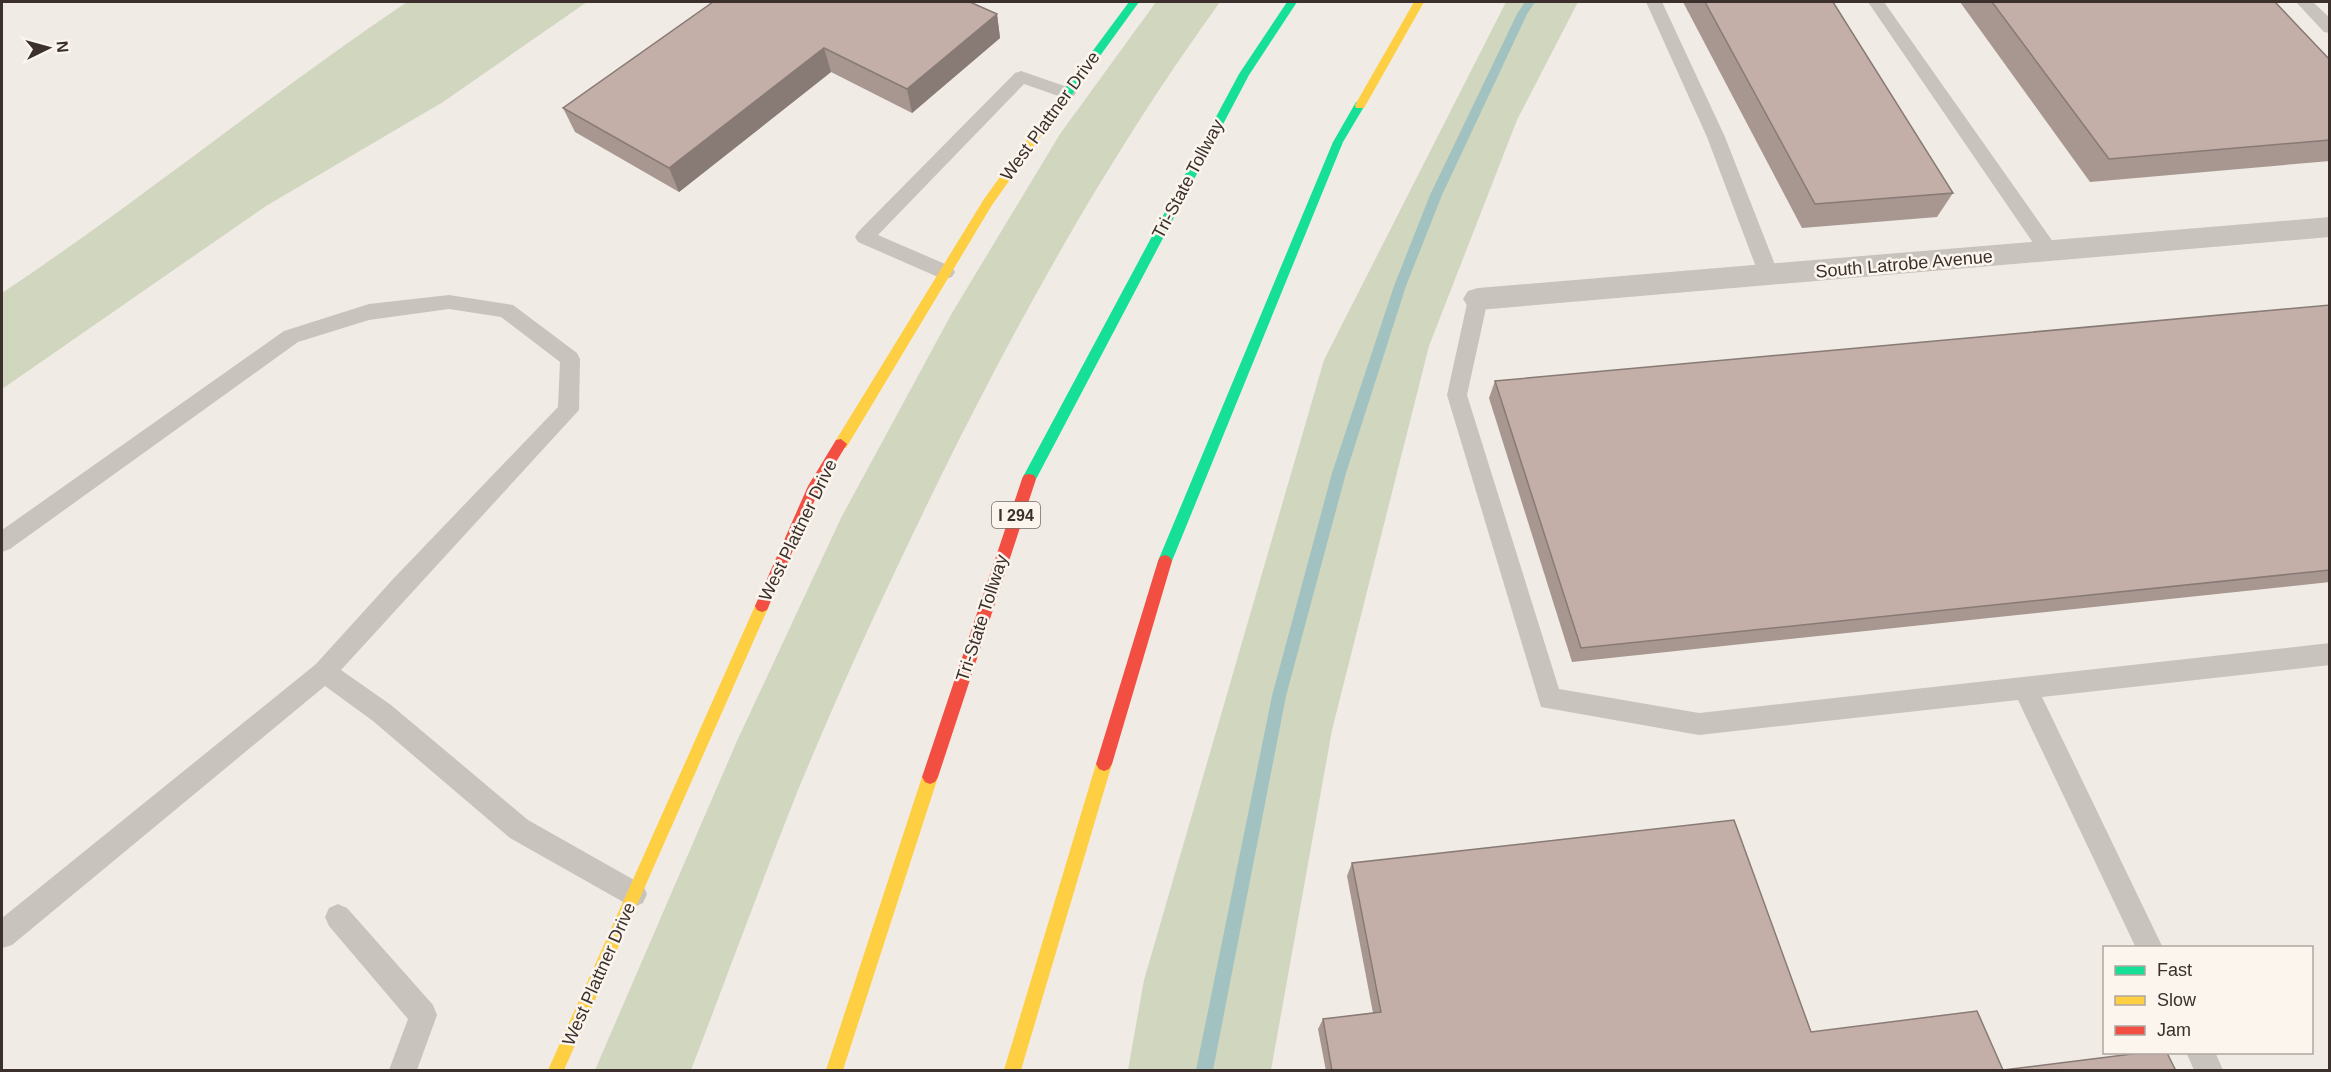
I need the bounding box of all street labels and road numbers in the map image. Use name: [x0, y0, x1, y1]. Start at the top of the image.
street label: West Plattner Drive: [996, 48, 1104, 184]
street label: Tri-State Tollway: [1148, 116, 1228, 242]
street label: South Latrobe Avenue: [1815, 246, 1993, 282]
street label: West Plattner Drive: [755, 456, 841, 604]
road number: I 294: [992, 502, 1040, 528]
street label: Tri-State Tollway: [952, 552, 1012, 684]
street label: West Plattner Drive: [558, 899, 640, 1049]

